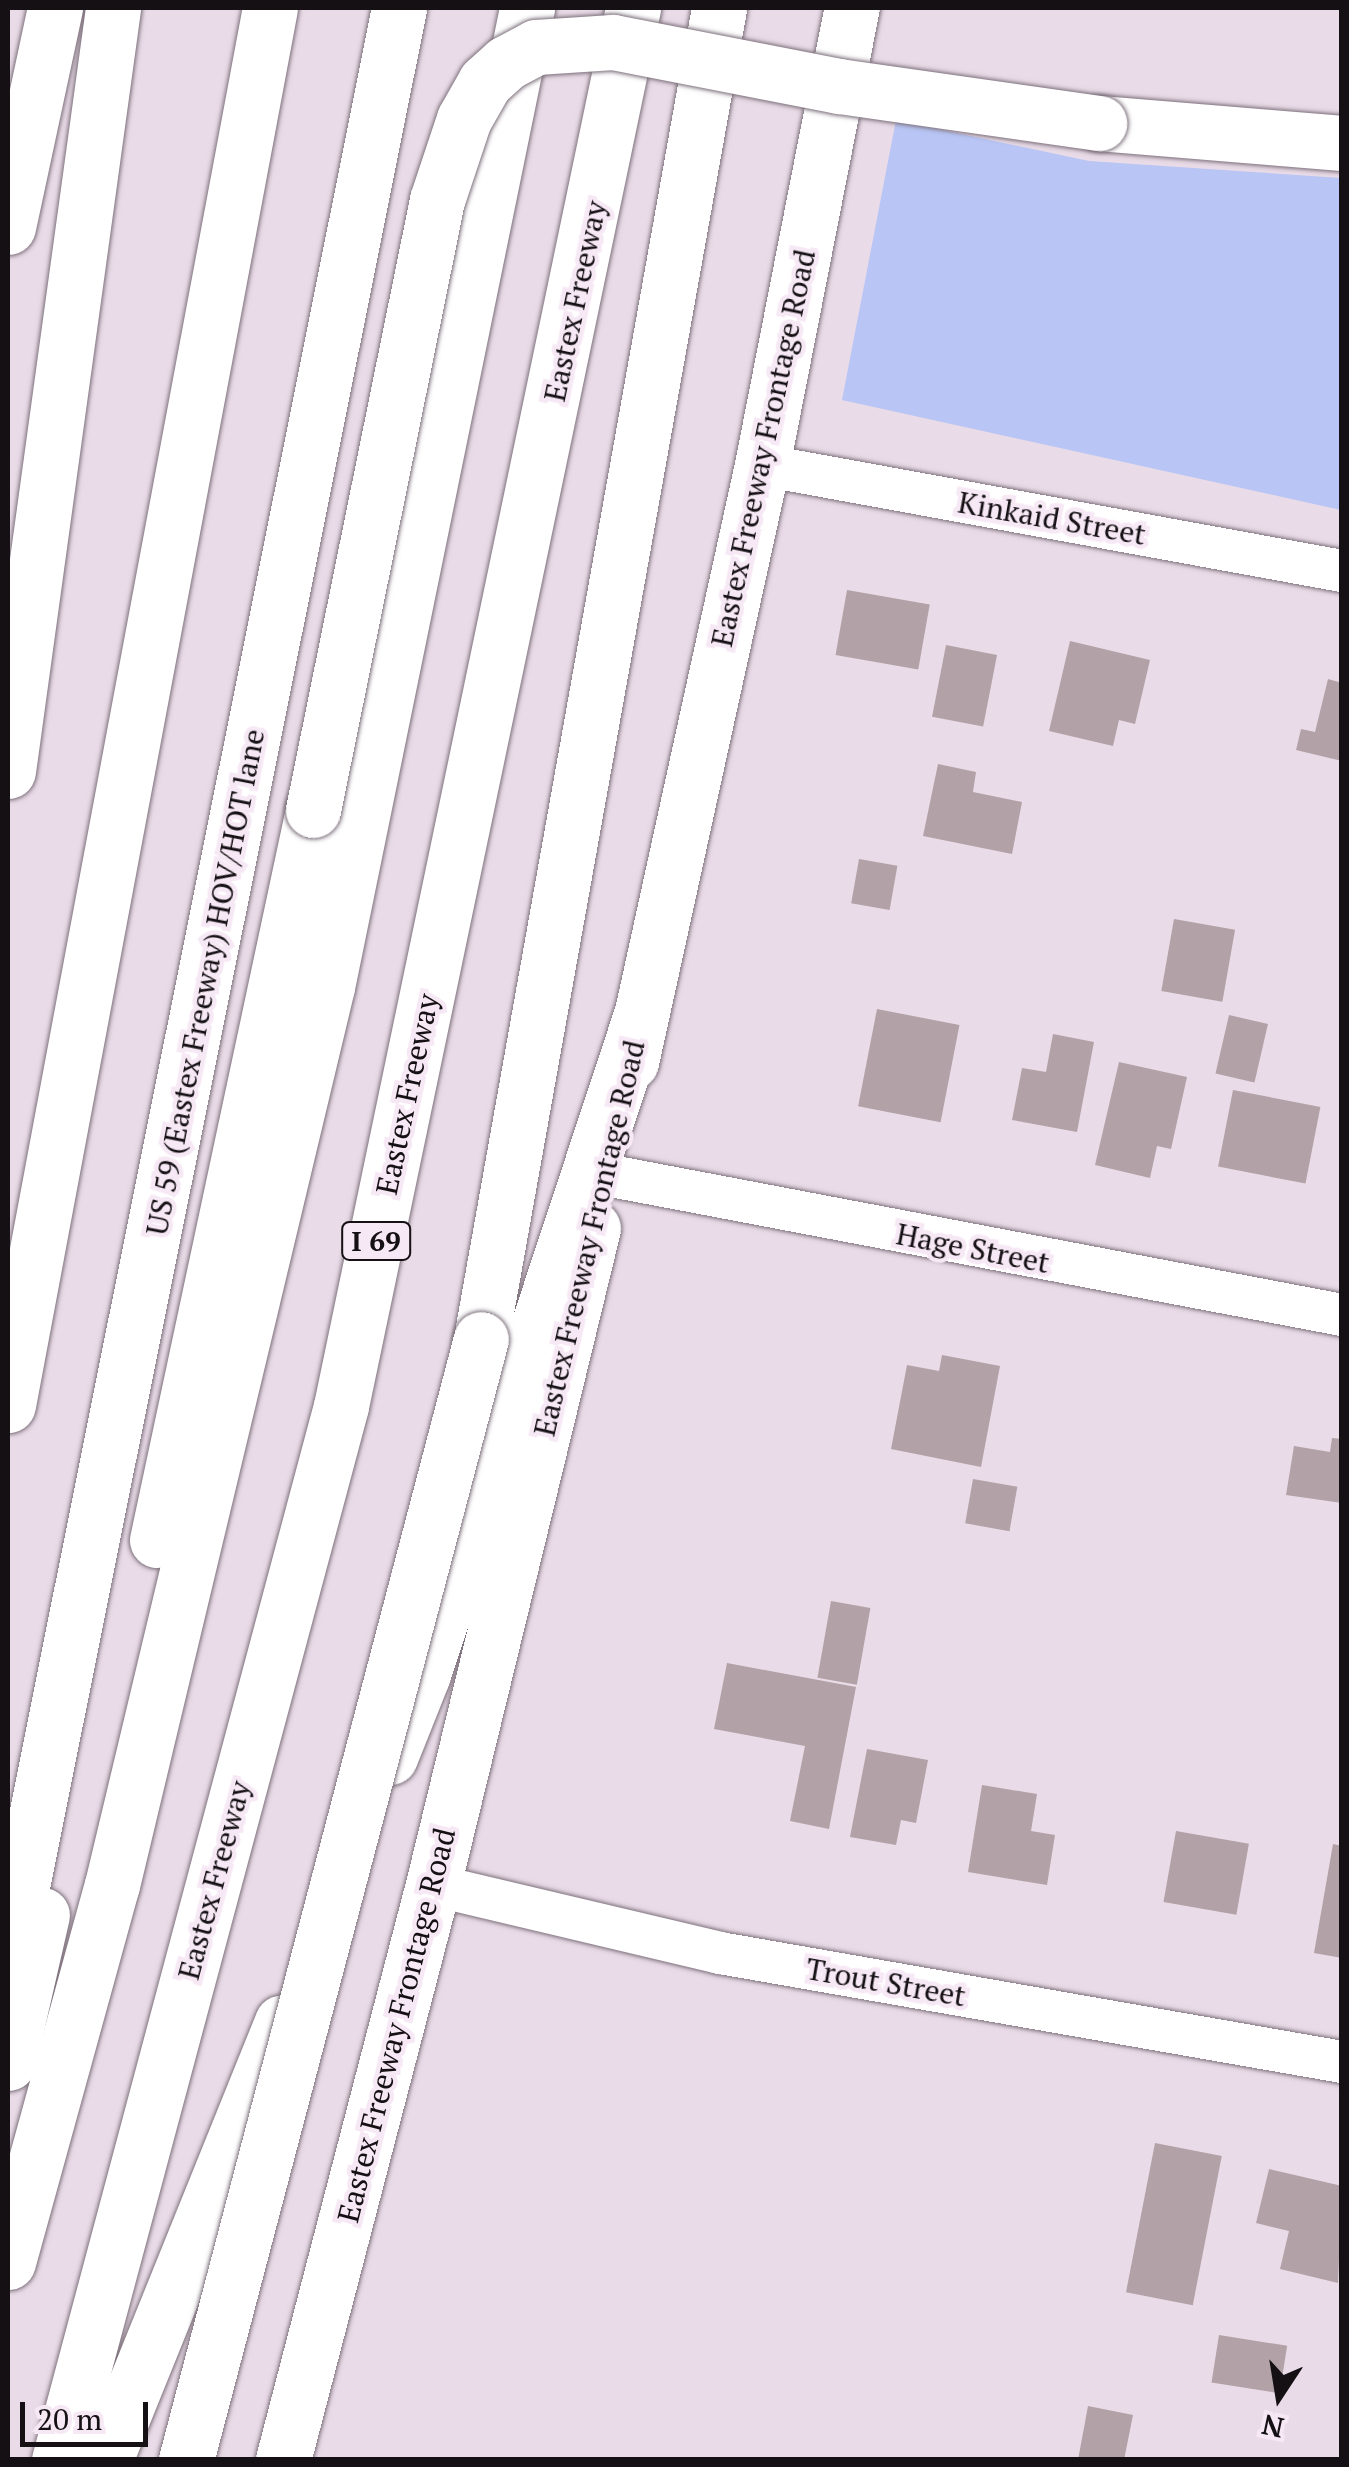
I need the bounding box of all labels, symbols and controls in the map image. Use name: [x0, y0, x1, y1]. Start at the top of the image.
street label: Eastex Freeway: [536, 197, 614, 405]
street label: Eastex Freeway Frontage Road: [703, 246, 823, 650]
street label: Kinkaid Street: [955, 484, 1149, 552]
street label: US 59 (Eastex Freeway) HOV/HOT lane: [138, 726, 272, 1238]
street label: Eastex Freeway: [368, 990, 446, 1198]
street label: Eastex Freeway Frontage Road: [526, 1037, 652, 1439]
street label: Hage Street: [893, 1216, 1053, 1280]
road number: I 69: [341, 1218, 411, 1264]
street label: Eastex Freeway: [170, 1777, 258, 1983]
street label: Eastex Freeway Frontage Road: [330, 1824, 462, 2226]
street label: Trout Street: [803, 1950, 969, 2014]
north arrow: [1229, 2347, 1329, 2447]
scale bar: [25, 2382, 152, 2444]
text: 20 m: [37, 2399, 102, 2439]
text: N: [1258, 2407, 1287, 2447]

